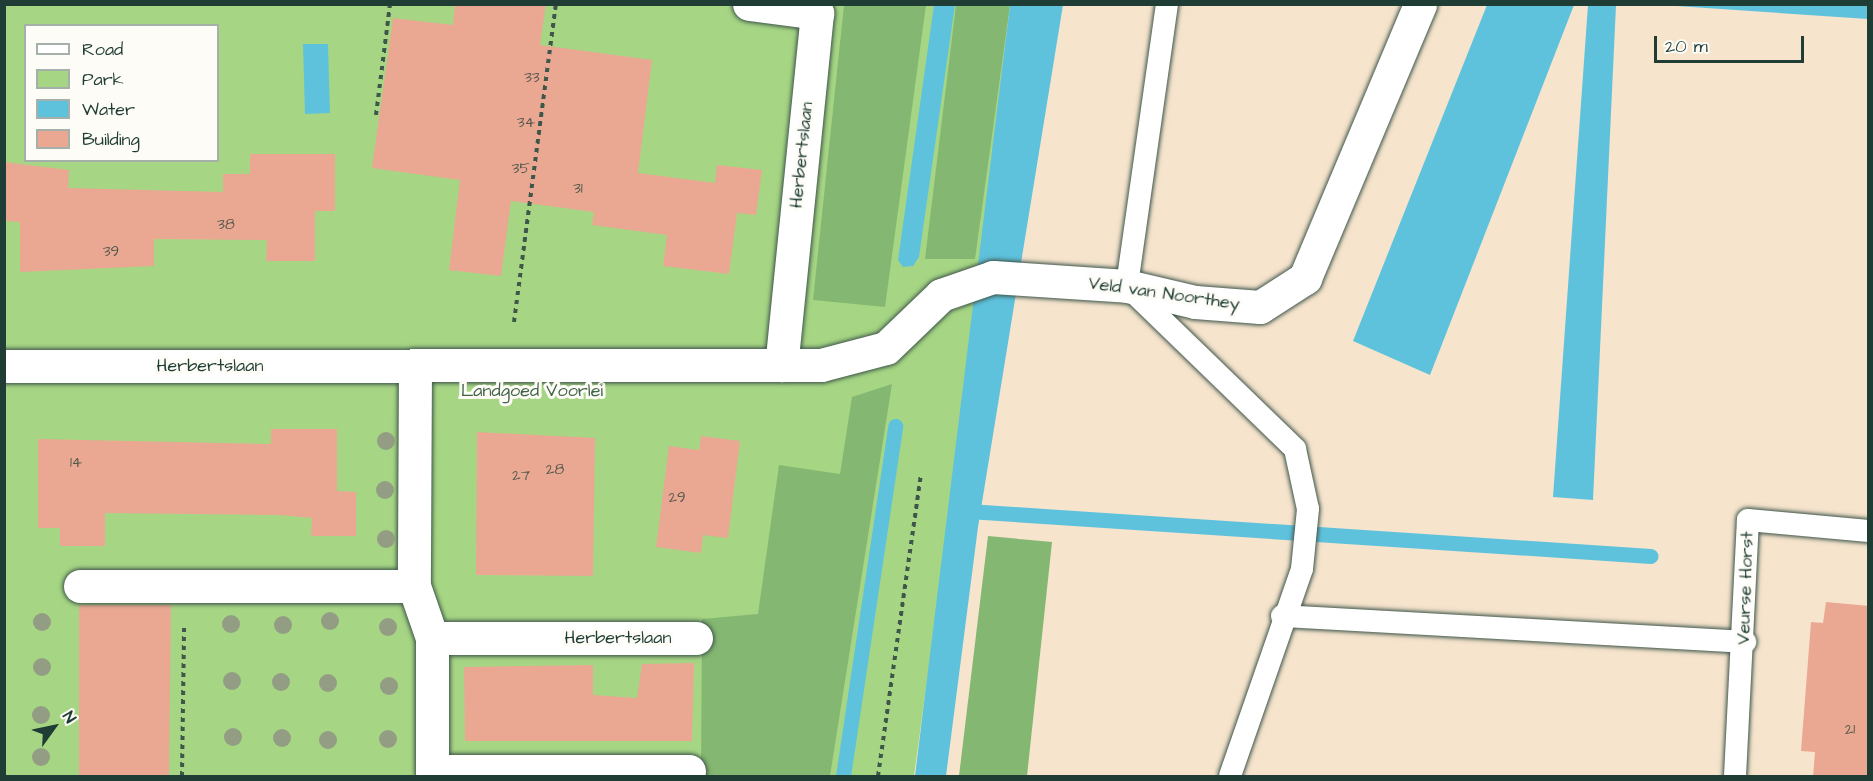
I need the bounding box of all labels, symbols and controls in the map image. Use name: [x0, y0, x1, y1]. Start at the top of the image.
legend: [24, 24, 219, 162]
scale bar: [1657, 24, 1807, 62]
text: 20 m: [1665, 34, 1708, 59]
text: Road: [82, 37, 123, 62]
text: Park: [82, 67, 124, 92]
house number: 33: [524, 69, 540, 87]
text: Water: [82, 97, 135, 122]
street label: Herbertslaan: [786, 101, 818, 209]
house number: 34: [517, 114, 535, 132]
text: Building: [82, 127, 140, 152]
house number: 35: [512, 160, 530, 178]
house number: 31: [573, 180, 583, 198]
house number: 38: [217, 216, 235, 234]
house number: 39: [103, 243, 119, 261]
street label: Veld van Noorthey: [1087, 273, 1241, 315]
street label: Herbertslaan: [157, 355, 263, 377]
park label: Landgoed Voorlei: [461, 380, 603, 402]
house number: 14: [70, 454, 82, 472]
house number: 28: [546, 461, 564, 479]
house number: 27: [512, 467, 530, 485]
house number: 29: [668, 489, 686, 507]
street label: Veurse Horst: [1733, 531, 1759, 645]
street label: Herbertslaan: [565, 627, 671, 649]
north arrow: [24, 697, 84, 757]
text: N: [57, 707, 81, 727]
house number: 21: [1845, 721, 1855, 739]

